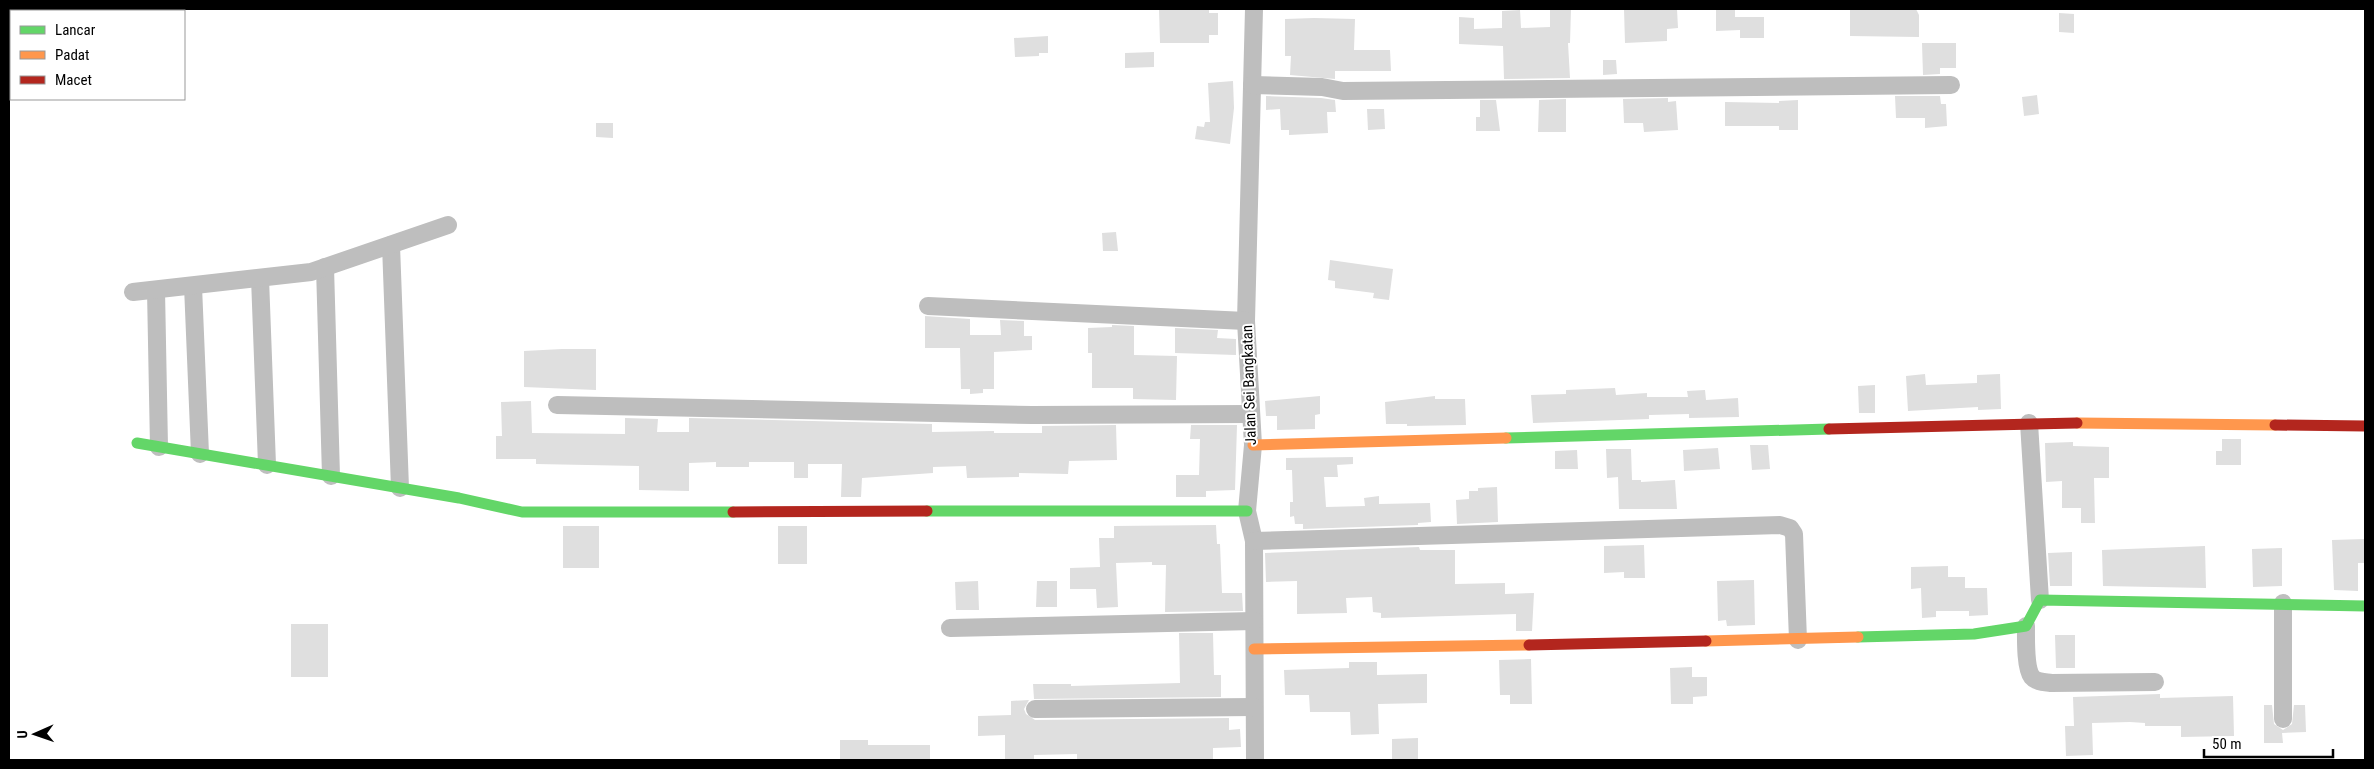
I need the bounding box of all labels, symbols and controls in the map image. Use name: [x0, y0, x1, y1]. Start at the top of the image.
legend: [10, 10, 185, 100]
text: Lancar: [55, 21, 96, 39]
text: Padat: [55, 46, 89, 64]
text: Macet: [55, 71, 92, 89]
street label: Jalan Sei Bangkatan: [1238, 325, 1260, 445]
north arrow: [10, 709, 60, 759]
scale bar: [2204, 726, 2333, 758]
text: U: [14, 730, 30, 739]
text: 50 m: [2212, 735, 2242, 753]

